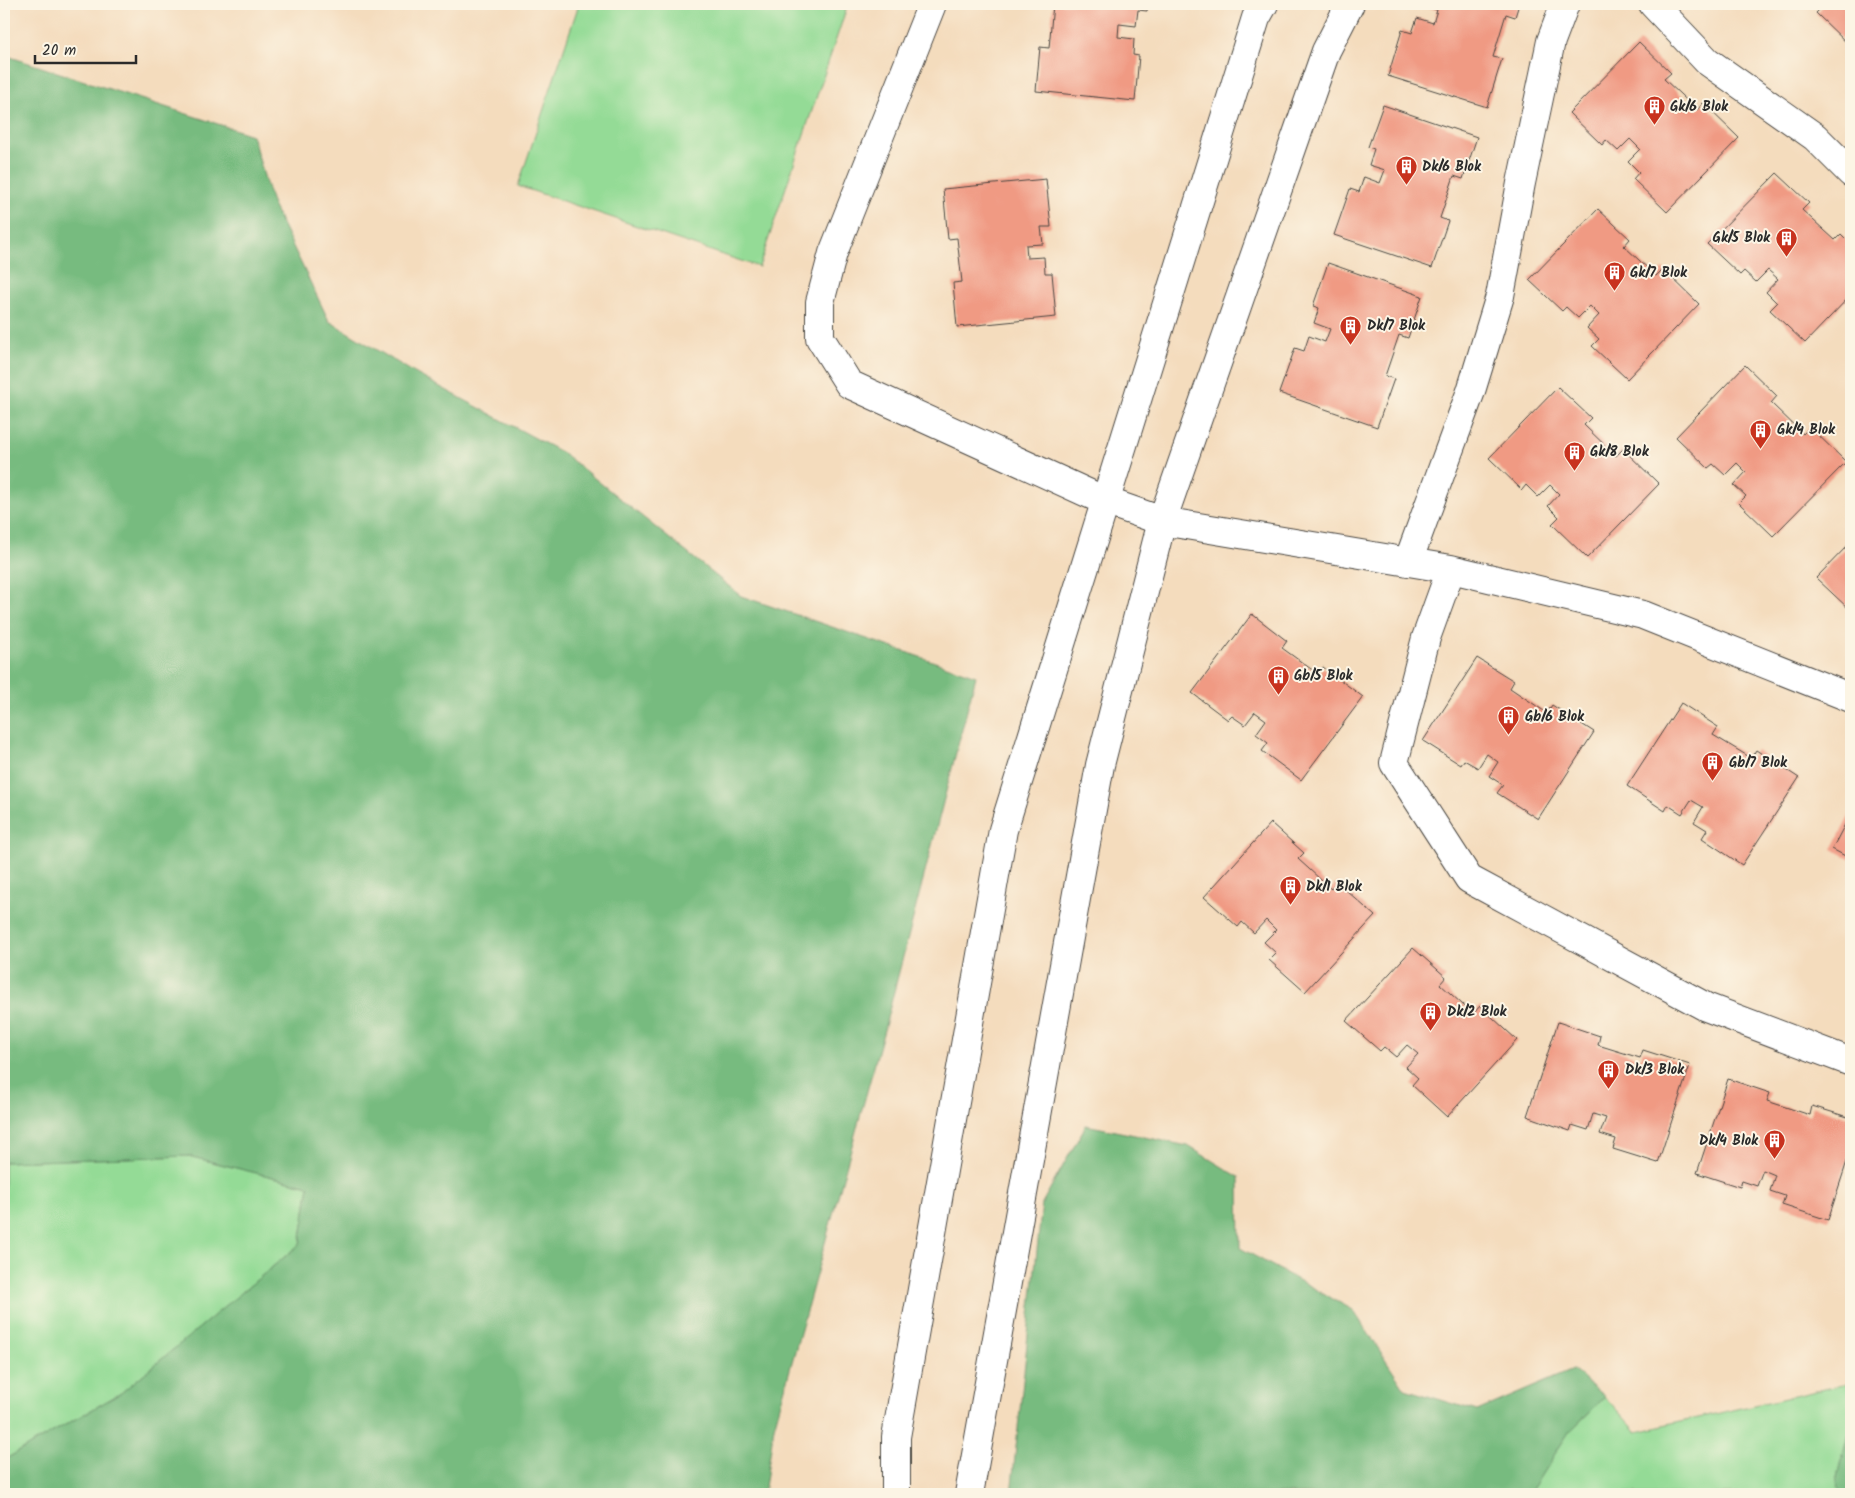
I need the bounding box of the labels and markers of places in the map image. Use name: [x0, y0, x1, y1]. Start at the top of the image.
building icon: Gk/6 Blok: [1642, 95, 1666, 126]
place label: Gk/6 Blok: [1670, 96, 1729, 118]
building icon: Dk/6 Blok: [1394, 155, 1418, 186]
place label: Dk/6 Blok: [1422, 156, 1482, 178]
building icon: Gk/5 Blok: [1774, 226, 1798, 257]
place label: Gk/5 Blok: [1713, 227, 1771, 249]
building icon: Gk/7 Blok: [1602, 261, 1626, 292]
place label: Gk/7 Blok: [1630, 262, 1688, 284]
building icon: Dk/7 Blok: [1339, 314, 1363, 345]
place label: Dk/7 Blok: [1367, 315, 1426, 337]
building icon: Gk/4 Blok: [1749, 418, 1773, 449]
place label: Gk/4 Blok: [1777, 419, 1836, 441]
building icon: Gk/8 Blok: [1562, 440, 1586, 471]
place label: Gk/8 Blok: [1590, 441, 1650, 463]
building icon: Gb/5 Blok: [1266, 664, 1290, 695]
place label: Gb/5 Blok: [1294, 665, 1354, 687]
building icon: Gb/6 Blok: [1497, 705, 1521, 736]
place label: Gb/6 Blok: [1525, 706, 1585, 728]
building icon: Gb/7 Blok: [1701, 751, 1725, 782]
place label: Gb/7 Blok: [1729, 752, 1788, 774]
building icon: Dk/1 Blok: [1278, 875, 1302, 906]
place label: Dk/1 Blok: [1306, 876, 1363, 898]
building icon: Dk/2 Blok: [1419, 1000, 1443, 1031]
place label: Dk/2 Blok: [1447, 1001, 1508, 1023]
building icon: Dk/3 Blok: [1597, 1058, 1621, 1089]
place label: Dk/3 Blok: [1625, 1059, 1685, 1081]
building icon: Dk/4 Blok: [1762, 1129, 1786, 1160]
place label: Dk/4 Blok: [1699, 1130, 1759, 1152]

